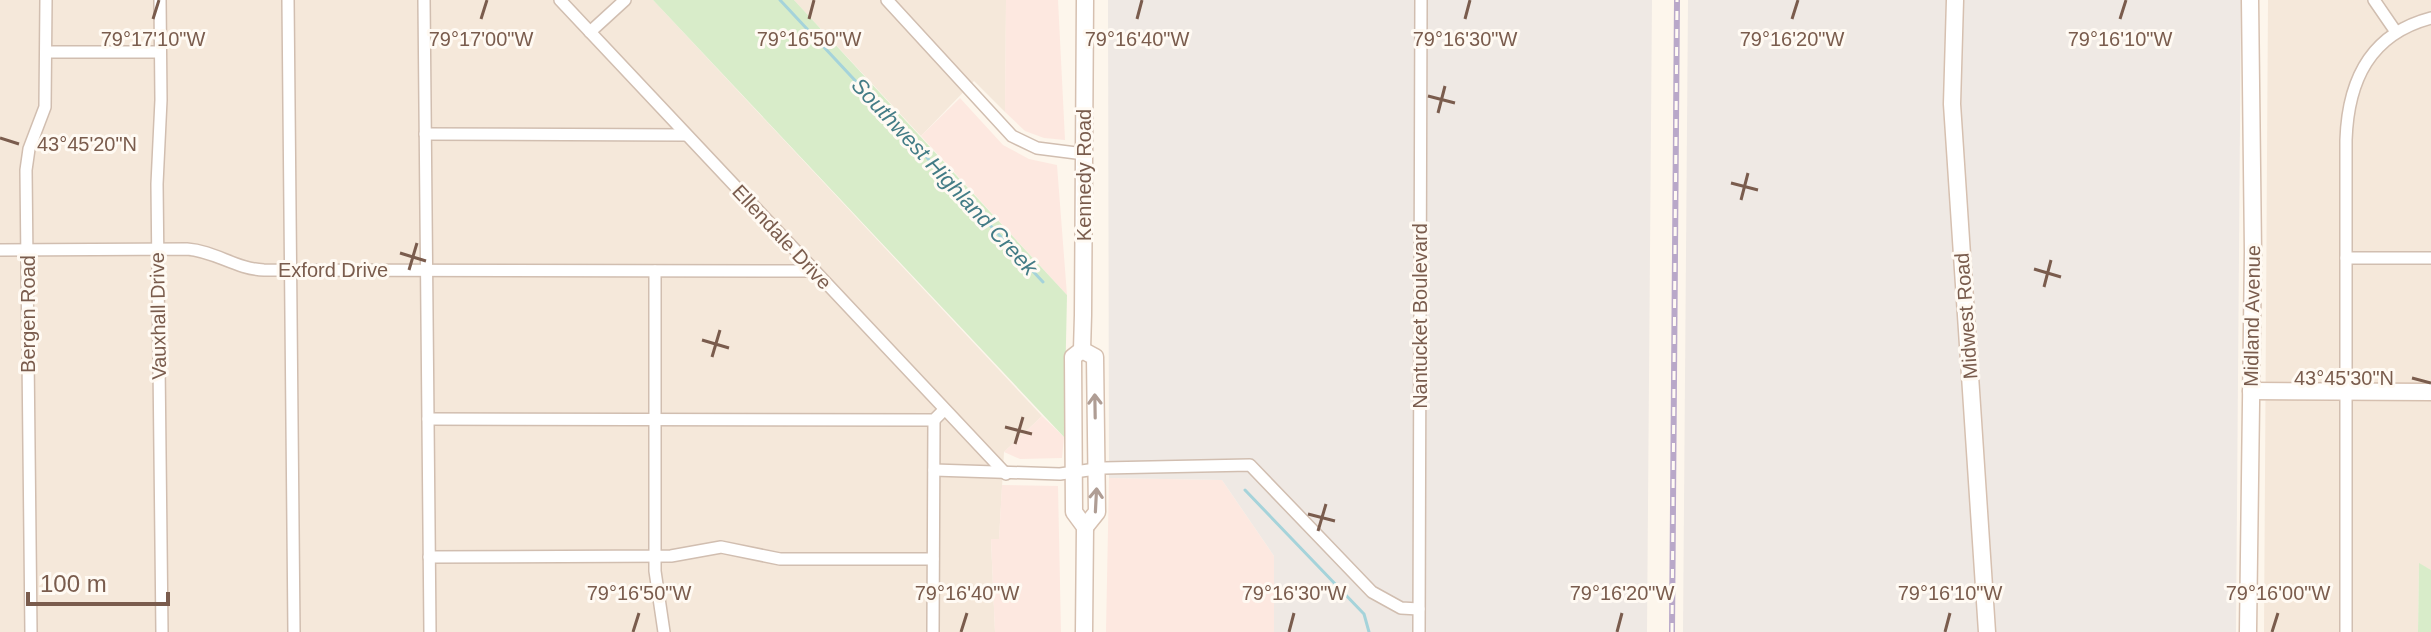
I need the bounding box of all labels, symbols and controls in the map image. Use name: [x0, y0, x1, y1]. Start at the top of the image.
text: 79°17'10"W: [101, 28, 205, 50]
text: 79°17'00"W: [429, 28, 533, 50]
text: 79°16'50"W: [757, 28, 861, 50]
text: 79°16'40"W: [1085, 28, 1189, 50]
text: 79°16'30"W: [1413, 28, 1517, 50]
text: 79°16'20"W: [1740, 28, 1844, 50]
text: 79°16'10"W: [2068, 28, 2172, 50]
water label: Southwest Highland Creek: [847, 73, 1043, 281]
street label: Kennedy Road: [1073, 109, 1095, 241]
text: 43°45'20"N: [37, 133, 137, 155]
street label: Ellendale Drive: [728, 180, 836, 294]
street label: Nantucket Boulevard: [1409, 223, 1431, 409]
street label: Midland Avenue: [2240, 245, 2264, 387]
street label: Vauxhall Drive: [146, 252, 170, 380]
street label: Midwest Road: [1951, 252, 1981, 380]
street label: Bergen Road: [17, 255, 39, 373]
street label: Exford Drive: [278, 259, 388, 281]
text: 43°45'30"N: [2294, 367, 2394, 389]
one-way arrow: [1088, 393, 1103, 420]
one-way arrow: [1089, 487, 1104, 514]
scale bar: [28, 556, 168, 606]
text: 100 m: [40, 570, 107, 597]
text: 79°16'50"W: [587, 582, 691, 604]
text: 79°16'40"W: [915, 582, 1019, 604]
text: 79°16'30"W: [1242, 582, 1346, 604]
text: 79°16'20"W: [1570, 582, 1674, 604]
text: 79°16'10"W: [1898, 582, 2002, 604]
text: 79°16'00"W: [2226, 582, 2330, 604]

